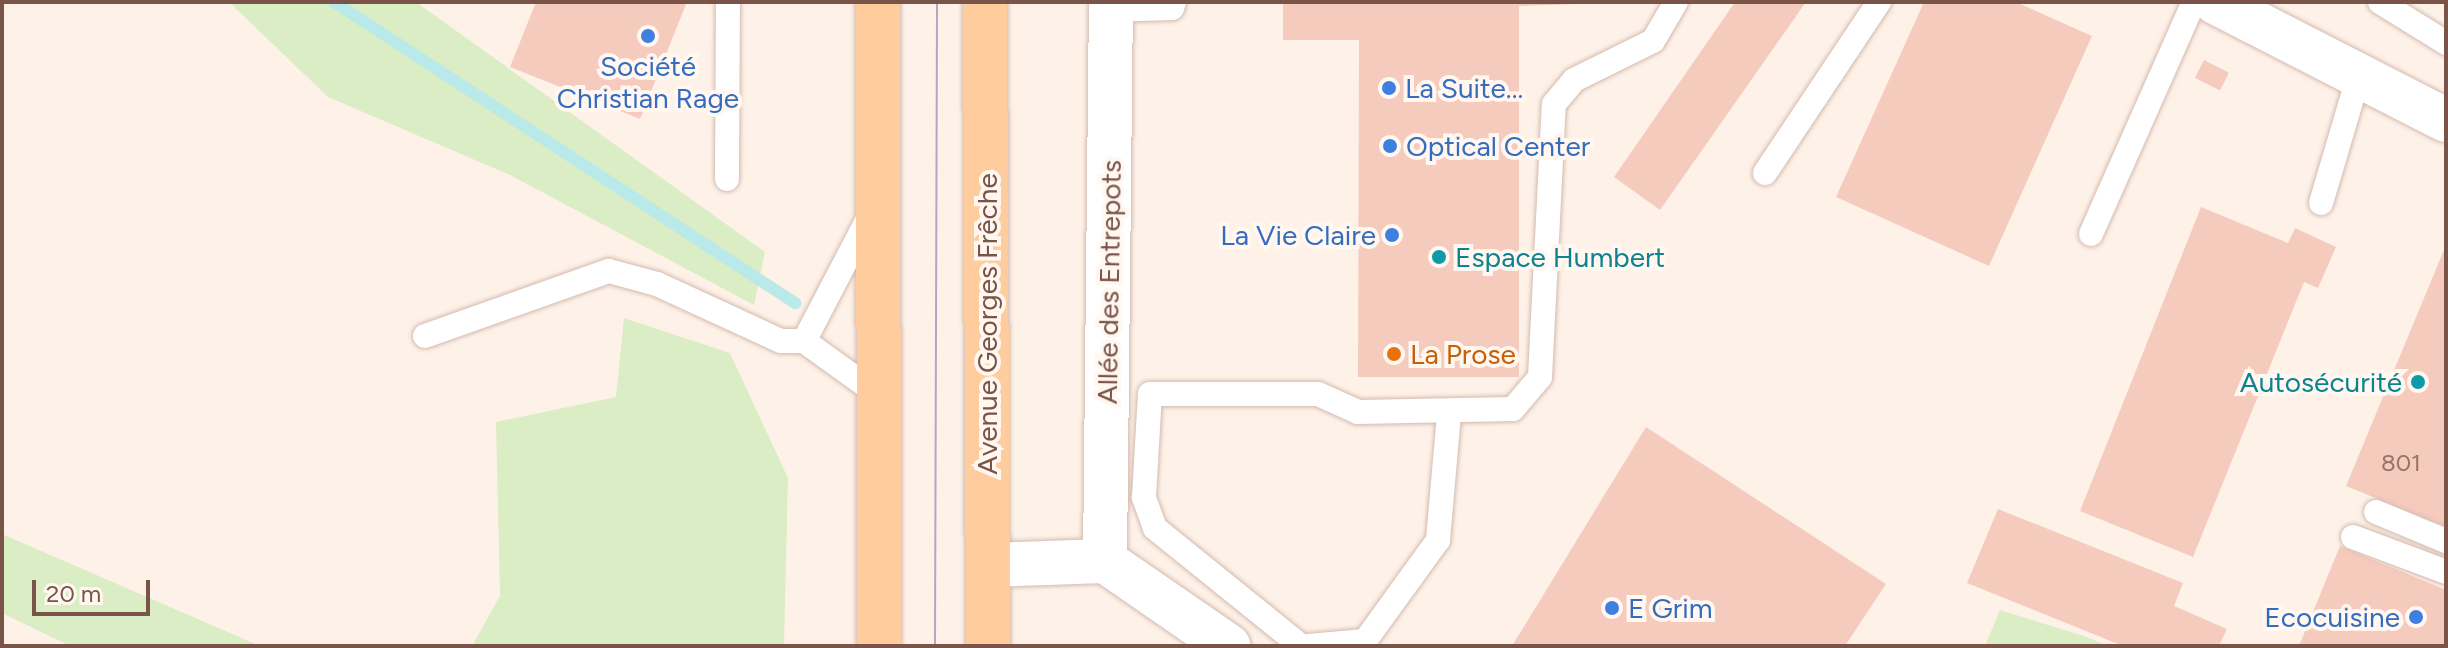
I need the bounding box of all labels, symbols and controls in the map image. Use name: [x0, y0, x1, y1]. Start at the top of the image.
marker: Société Christian Rage: [639, 27, 657, 45]
place label: Société Christian Rage: [557, 49, 739, 115]
place label: La Suite...: [1405, 71, 1523, 105]
marker: La Suite...: [1380, 79, 1398, 97]
place label: Optical Center: [1406, 129, 1590, 163]
marker: Optical Center: [1381, 137, 1399, 155]
street label: Allée des Entrepots: [1090, 160, 1128, 404]
street label: Avenue Georges Frêche: [970, 173, 1004, 475]
place label: La Vie Claire: [1220, 218, 1376, 252]
marker: La Vie Claire: [1383, 226, 1401, 244]
place label: Espace Humbert: [1455, 240, 1665, 274]
marker: Espace Humbert: [1430, 248, 1448, 266]
place label: La Prose: [1410, 337, 1516, 371]
marker: La Prose: [1385, 345, 1403, 363]
place label: Autosécurité: [2240, 365, 2402, 399]
marker: Autosécurité: [2409, 373, 2427, 391]
house number: 801: [2381, 449, 2421, 477]
scale bar: [36, 564, 154, 614]
text: 20 m: [46, 579, 101, 608]
place label: E Grim: [1628, 591, 1713, 625]
marker: E Grim: [1603, 599, 1621, 617]
place label: Ecocuisine: [2264, 600, 2400, 634]
marker: Ecocuisine: [2407, 608, 2425, 626]

